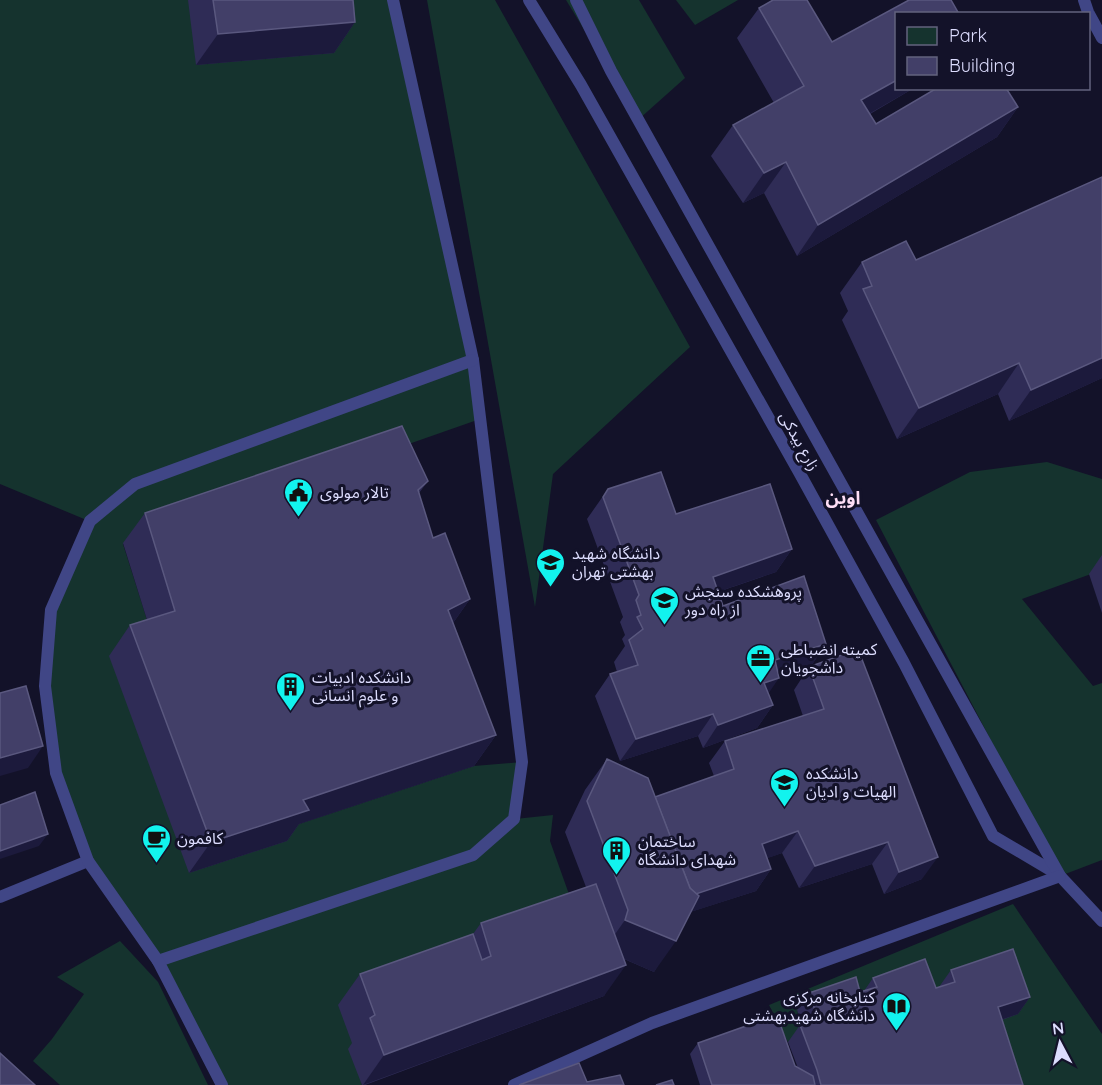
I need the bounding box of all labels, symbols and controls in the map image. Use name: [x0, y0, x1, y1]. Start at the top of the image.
legend: [895, 12, 1090, 90]
text: Park: [949, 24, 987, 47]
text: Building: [949, 54, 1015, 77]
street label: زارع بیدکی: [773, 408, 824, 476]
public building icon: تالار مولوی: [283, 476, 315, 518]
place label: تالار مولوی: [320, 482, 389, 502]
district label: اوین: [826, 486, 860, 509]
place label: دانشگاه شهید بهشتی تهران: [572, 543, 660, 581]
school or university icon: دانشگاه شهید بهشتی تهران: [535, 546, 567, 588]
place label: پروهشکده سنجش از راه دور: [684, 581, 802, 619]
school or university icon: پروهشکده سنجش از راه دور: [648, 584, 680, 626]
place label: کمیته انضباطی داشجویان: [781, 639, 877, 677]
office icon: کمیته انضباطی داشجویان: [744, 642, 776, 684]
place label: دانشکده ادبیات و علوم انسانی: [312, 667, 411, 708]
building icon: دانشکده ادبیات و علوم انسانی: [275, 670, 307, 712]
place label: دانشکده الهیات و ادیان: [806, 763, 896, 801]
school or university icon: دانشکده الهیات و ادیان: [769, 766, 801, 808]
cafe icon: کافمون: [140, 822, 172, 864]
place label: کافمون: [177, 828, 224, 848]
place label: ساختمان شهدای دانشگاه: [638, 831, 736, 869]
building icon: ساختمان شهدای دانشگاه: [601, 834, 633, 876]
place label: کتابخانه مرکزی دانشگاه شهیدبهشتی: [743, 987, 875, 1025]
library icon: کتابخانه مرکزی دانشگاه شهیدبهشتی: [880, 990, 912, 1032]
north arrow: [1030, 1013, 1090, 1073]
text: N: [1051, 1017, 1065, 1039]

